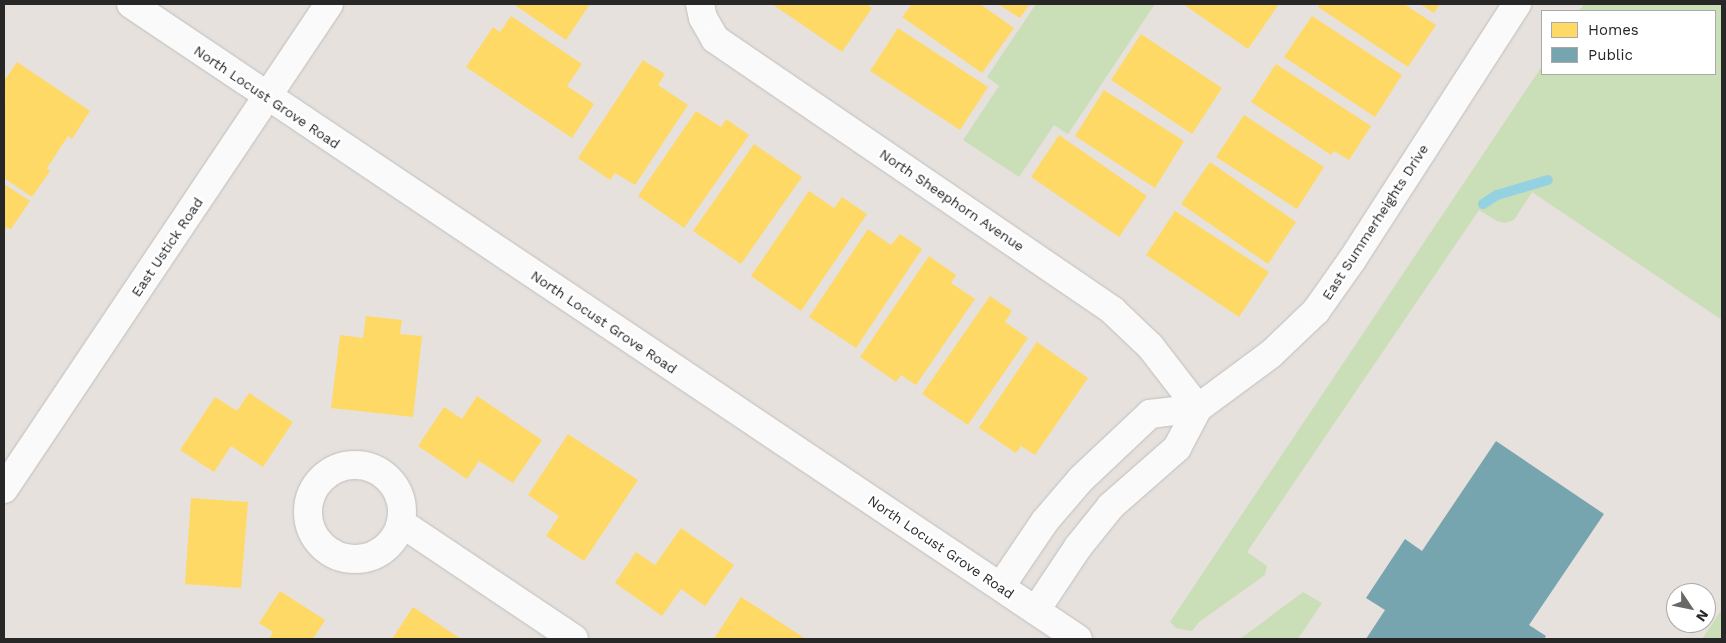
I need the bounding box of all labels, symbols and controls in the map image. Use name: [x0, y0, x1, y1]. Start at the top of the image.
legend: [1541, 10, 1716, 75]
text: Homes: [1588, 21, 1639, 39]
street label: North Locust Grove Road: [191, 42, 343, 152]
text: Public: [1588, 46, 1633, 64]
street label: East Summerheights Drive: [1318, 141, 1432, 303]
street label: North Sheephorn Avenue: [876, 145, 1028, 255]
street label: East Ustick Road: [128, 194, 206, 300]
street label: North Locust Grove Road: [528, 267, 680, 377]
street label: North Locust Grove Road: [865, 492, 1017, 602]
north arrow: [1666, 583, 1716, 633]
text: N: [1693, 607, 1712, 625]

